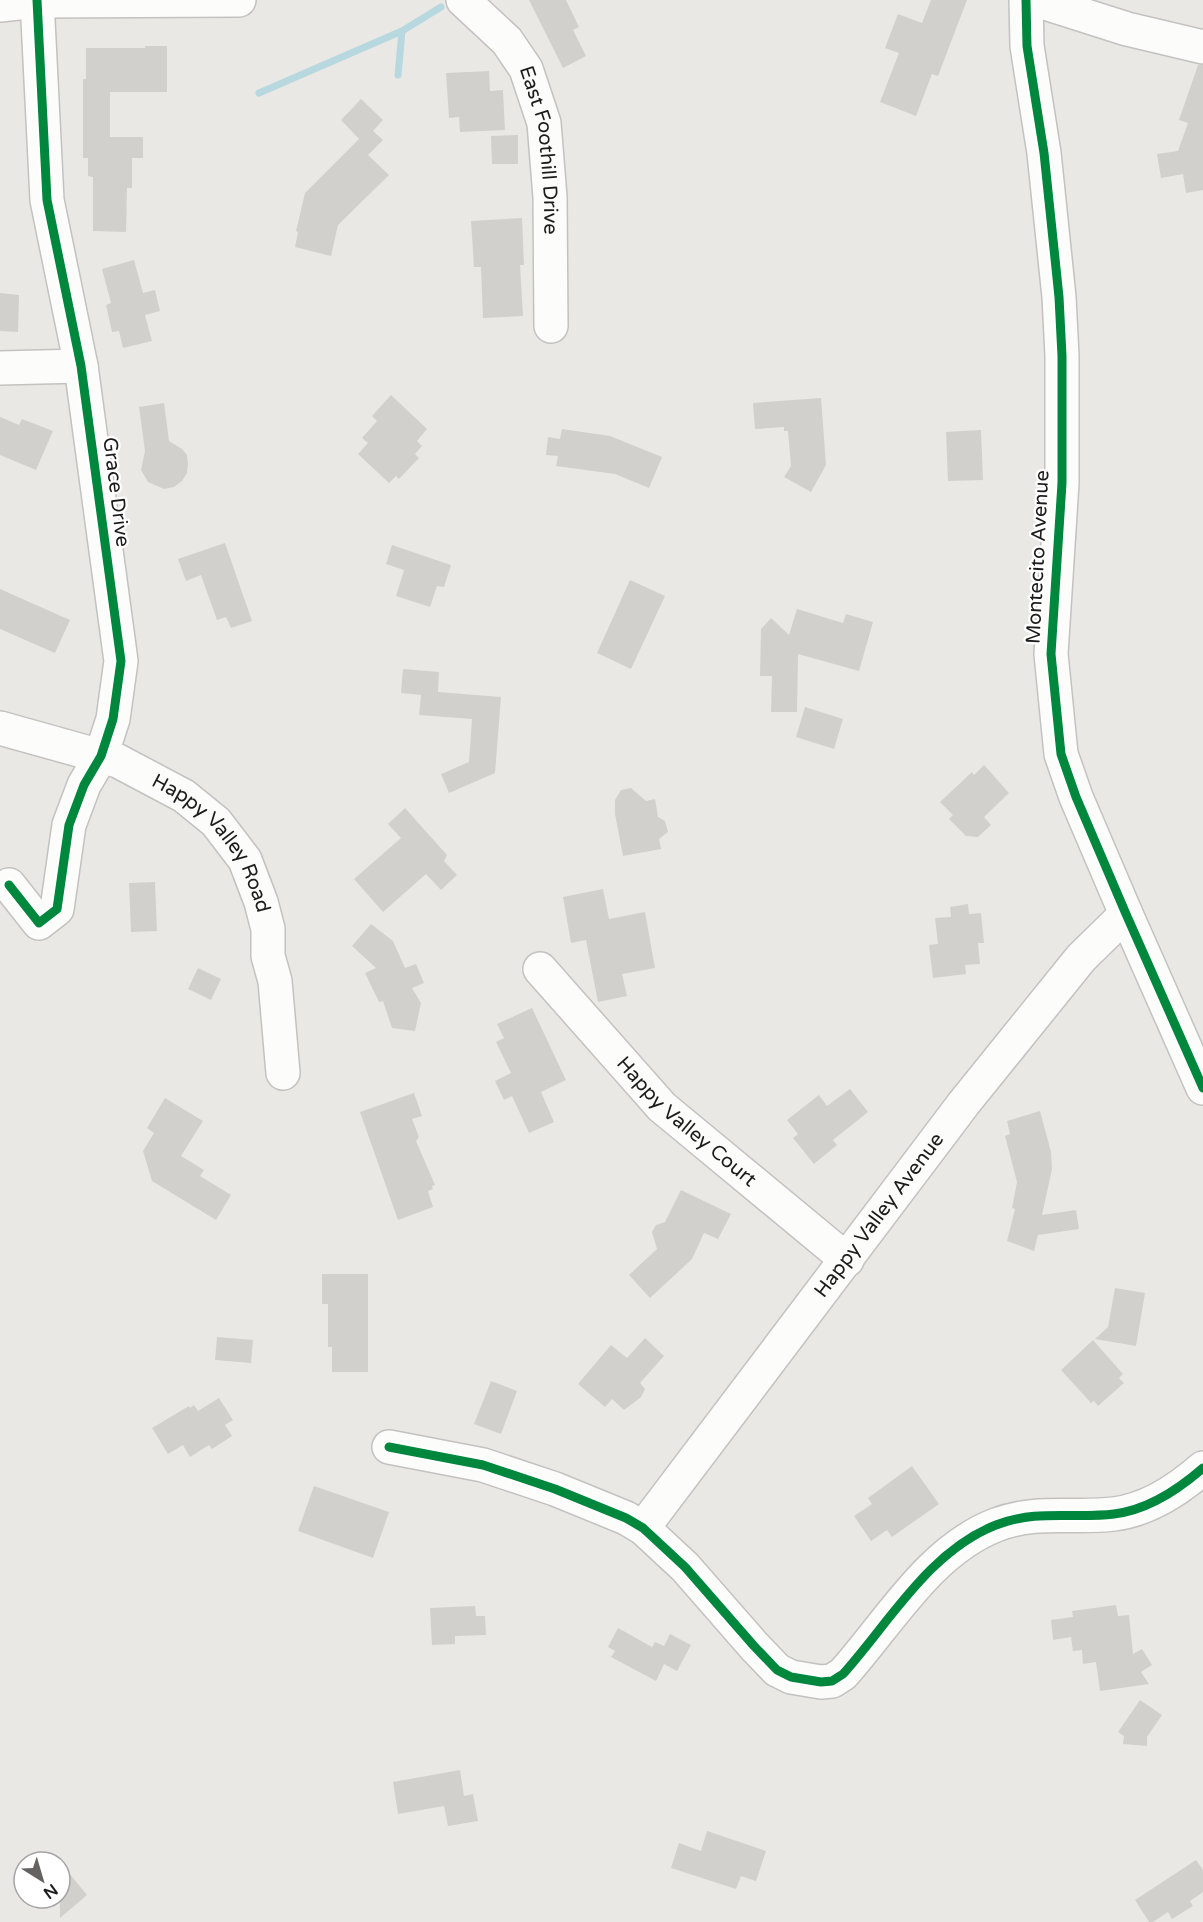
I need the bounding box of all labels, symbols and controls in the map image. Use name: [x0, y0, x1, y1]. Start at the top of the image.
street label: East Foothill Drive: [514, 63, 562, 235]
street label: Grace Drive: [97, 436, 135, 548]
street label: Montecito Avenue: [1021, 469, 1055, 645]
street label: Happy Valley Road: [148, 769, 275, 915]
street label: Happy Valley Court: [611, 1052, 761, 1192]
street label: Happy Valley Avenue: [809, 1128, 949, 1302]
north arrow: [12, 1850, 72, 1910]
text: N: [39, 1879, 62, 1903]

